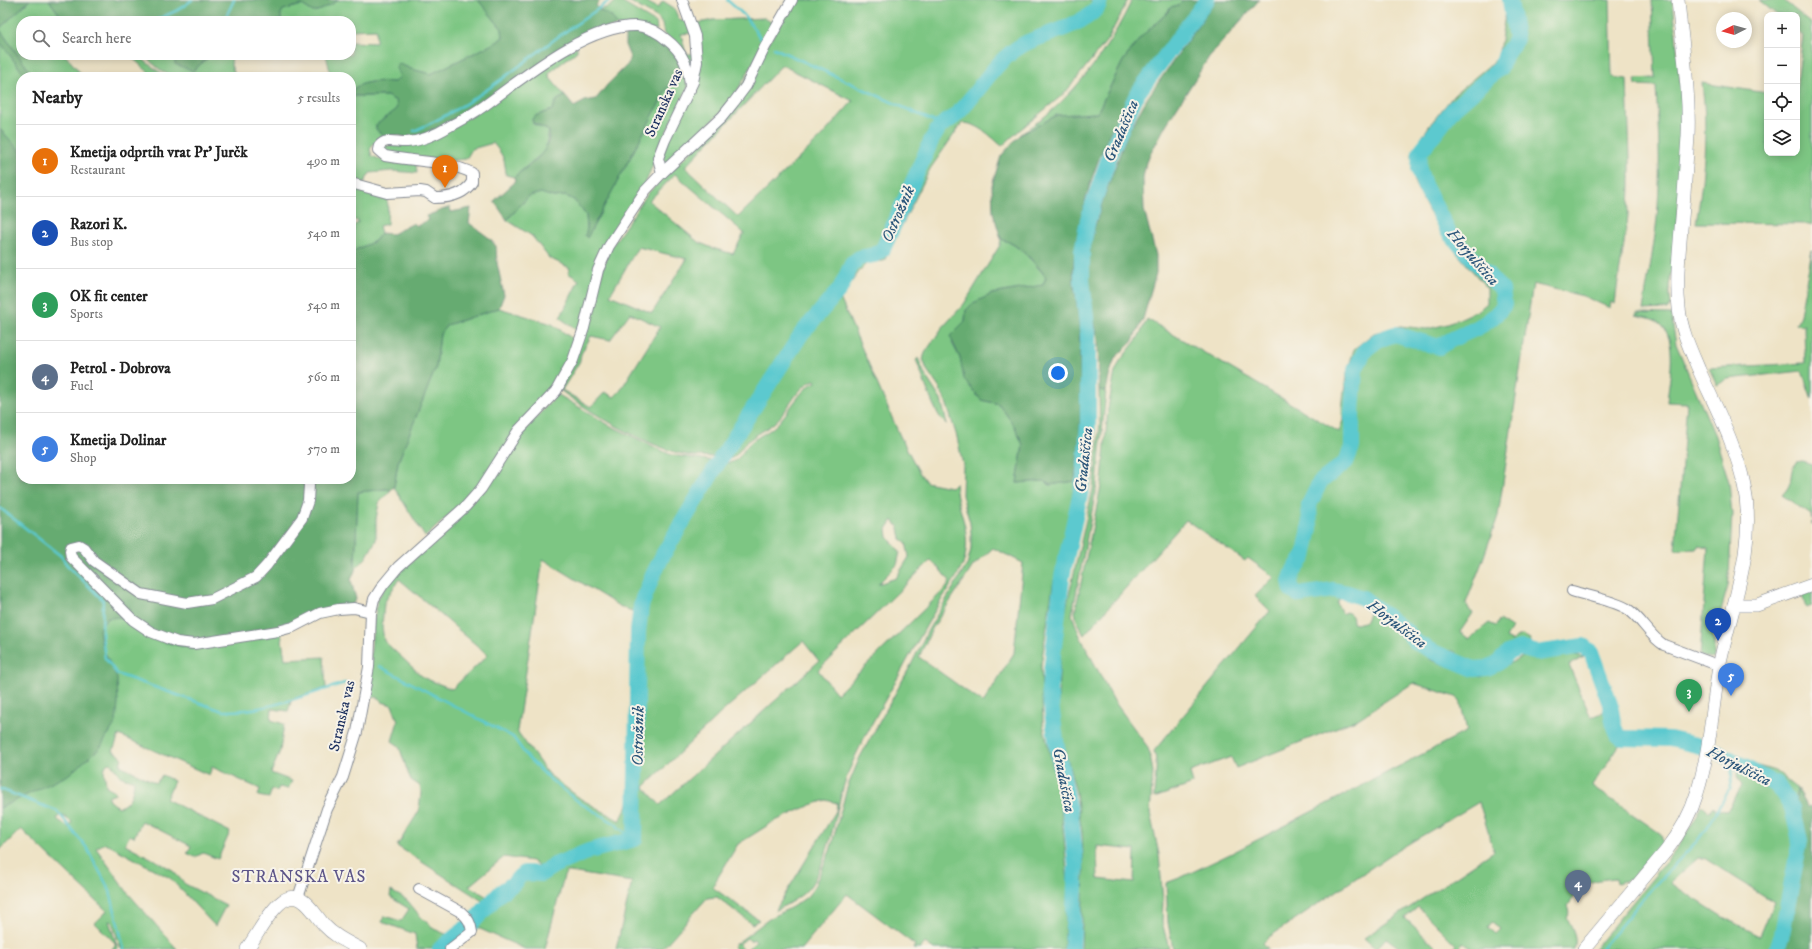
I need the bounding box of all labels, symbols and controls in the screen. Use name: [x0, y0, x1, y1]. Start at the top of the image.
north arrow: [1716, 12, 1752, 48]
map controls: [1764, 12, 1800, 156]
button: +: [1764, 12, 1800, 48]
search box: [16, 16, 356, 60]
icon: search: [30, 27, 52, 49]
text: Search here: [62, 29, 131, 48]
button: −: [1764, 48, 1800, 84]
street label: Stranska vas: [641, 66, 687, 140]
button: locate: [1764, 84, 1800, 120]
text: Nearby: [32, 87, 82, 109]
text: 5 results: [298, 90, 340, 106]
water label: Gradaščica: [1099, 97, 1143, 165]
button: layers: [1764, 120, 1800, 156]
text: Kmetija odprtih vrat Pr' Jurčk: [70, 143, 248, 162]
text: 1: [43, 153, 47, 169]
text: 490 m: [306, 153, 340, 169]
pin: 1: [432, 155, 458, 188]
text: Restaurant: [70, 162, 126, 178]
water label: Ostrožnik: [877, 182, 919, 245]
text: Razori K.: [70, 215, 127, 234]
water label: Horjulščica: [1442, 224, 1503, 290]
text: 2: [42, 225, 48, 241]
text: 540 m: [307, 225, 340, 241]
text: Bus stop: [70, 234, 113, 250]
text: OK fit center: [70, 287, 148, 306]
text: 3: [43, 297, 47, 313]
text: 540 m: [307, 297, 340, 313]
text: Sports: [70, 306, 103, 322]
text: Petrol - Dobrova: [70, 359, 171, 378]
your location: [1048, 363, 1068, 383]
text: 4: [41, 369, 49, 385]
text: 560 m: [307, 369, 340, 385]
text: Fuel: [70, 378, 93, 394]
water label: Gradaščica: [1071, 426, 1097, 493]
text: Kmetija Dolinar: [70, 431, 166, 450]
text: 5: [42, 441, 48, 457]
text: 570 m: [307, 441, 340, 457]
text: Shop: [70, 450, 96, 466]
water label: Horjulščica: [1362, 595, 1431, 653]
pin: 2: [1705, 608, 1731, 641]
pin: 5: [1718, 663, 1744, 696]
street label: Stranska vas: [325, 679, 359, 753]
pin: 3: [1676, 679, 1702, 712]
water label: Ostrožnik: [627, 706, 649, 766]
water label: Horjulščica: [1703, 741, 1774, 791]
water label: Gradaščica: [1048, 746, 1080, 814]
district label: STRANSKA VAS: [232, 866, 366, 888]
pin: 4: [1565, 870, 1591, 903]

